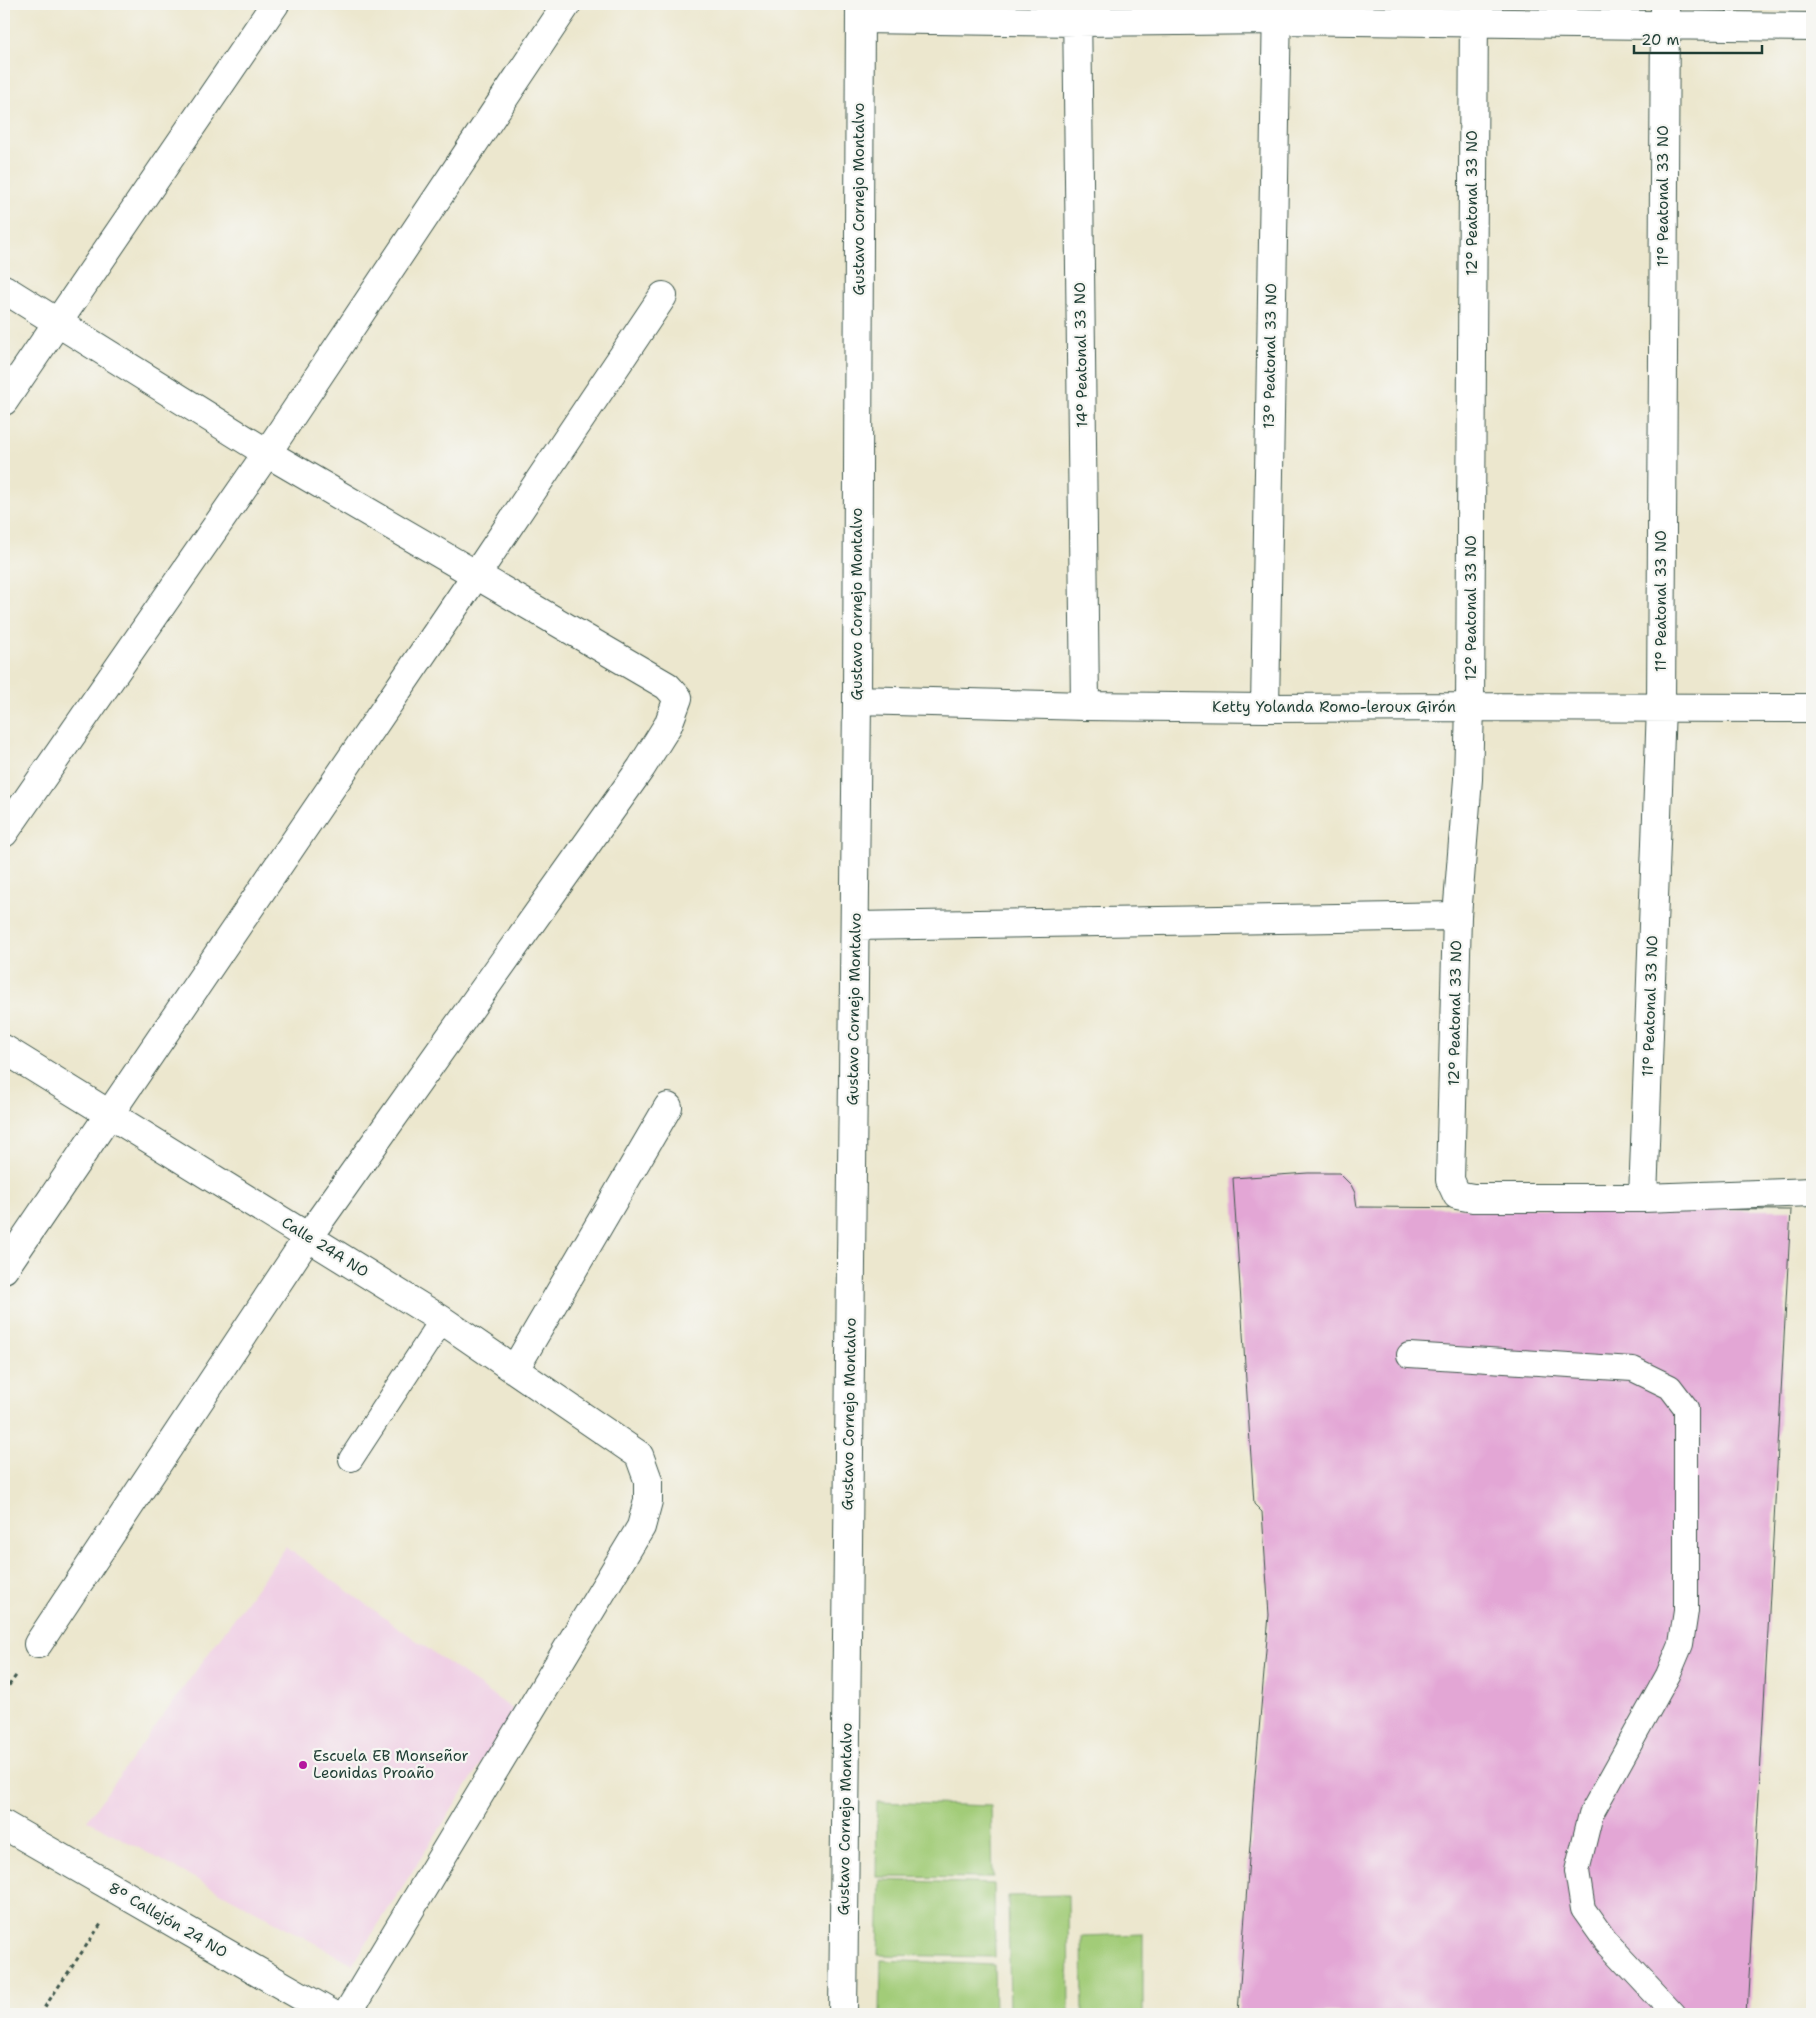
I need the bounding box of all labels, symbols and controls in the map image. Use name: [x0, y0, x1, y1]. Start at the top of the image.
scale bar: [1634, 22, 1761, 54]
text: 20 m: [1641, 30, 1680, 50]
street label: Gustavo Cornejo Montalvo: [849, 103, 869, 295]
street label: 11° Peatonal 33 NO: [1653, 125, 1673, 267]
street label: 12° Peatonal 33 NO: [1462, 130, 1482, 276]
street label: 14° Peatonal 33 NO: [1070, 282, 1092, 428]
street label: 13° Peatonal 33 NO: [1259, 283, 1281, 429]
street label: Gustavo Cornejo Montalvo: [847, 508, 867, 700]
street label: 11° Peatonal 33 NO: [1651, 530, 1671, 672]
street label: 12° Peatonal 33 NO: [1461, 535, 1481, 681]
street label: Ketty Yolanda Romo-leroux Girón: [1212, 697, 1456, 717]
street label: Gustavo Cornejo Montalvo: [842, 912, 866, 1106]
street label: 11° Peatonal 33 NO: [1638, 935, 1662, 1077]
street label: 12° Peatonal 33 NO: [1444, 940, 1466, 1086]
street label: Calle 24A NO: [278, 1212, 372, 1282]
street label: Gustavo Cornejo Montalvo: [837, 1317, 861, 1511]
street label: Gustavo Cornejo Montalvo: [833, 1722, 857, 1916]
place label: Escuela EB Monseñor Leonidas Proaño: [313, 1746, 469, 1783]
marker: Escuela EB Monseñor Leonidas Proaño: [297, 1759, 309, 1771]
street label: 8° Callejón 24 NO: [105, 1878, 231, 1962]

